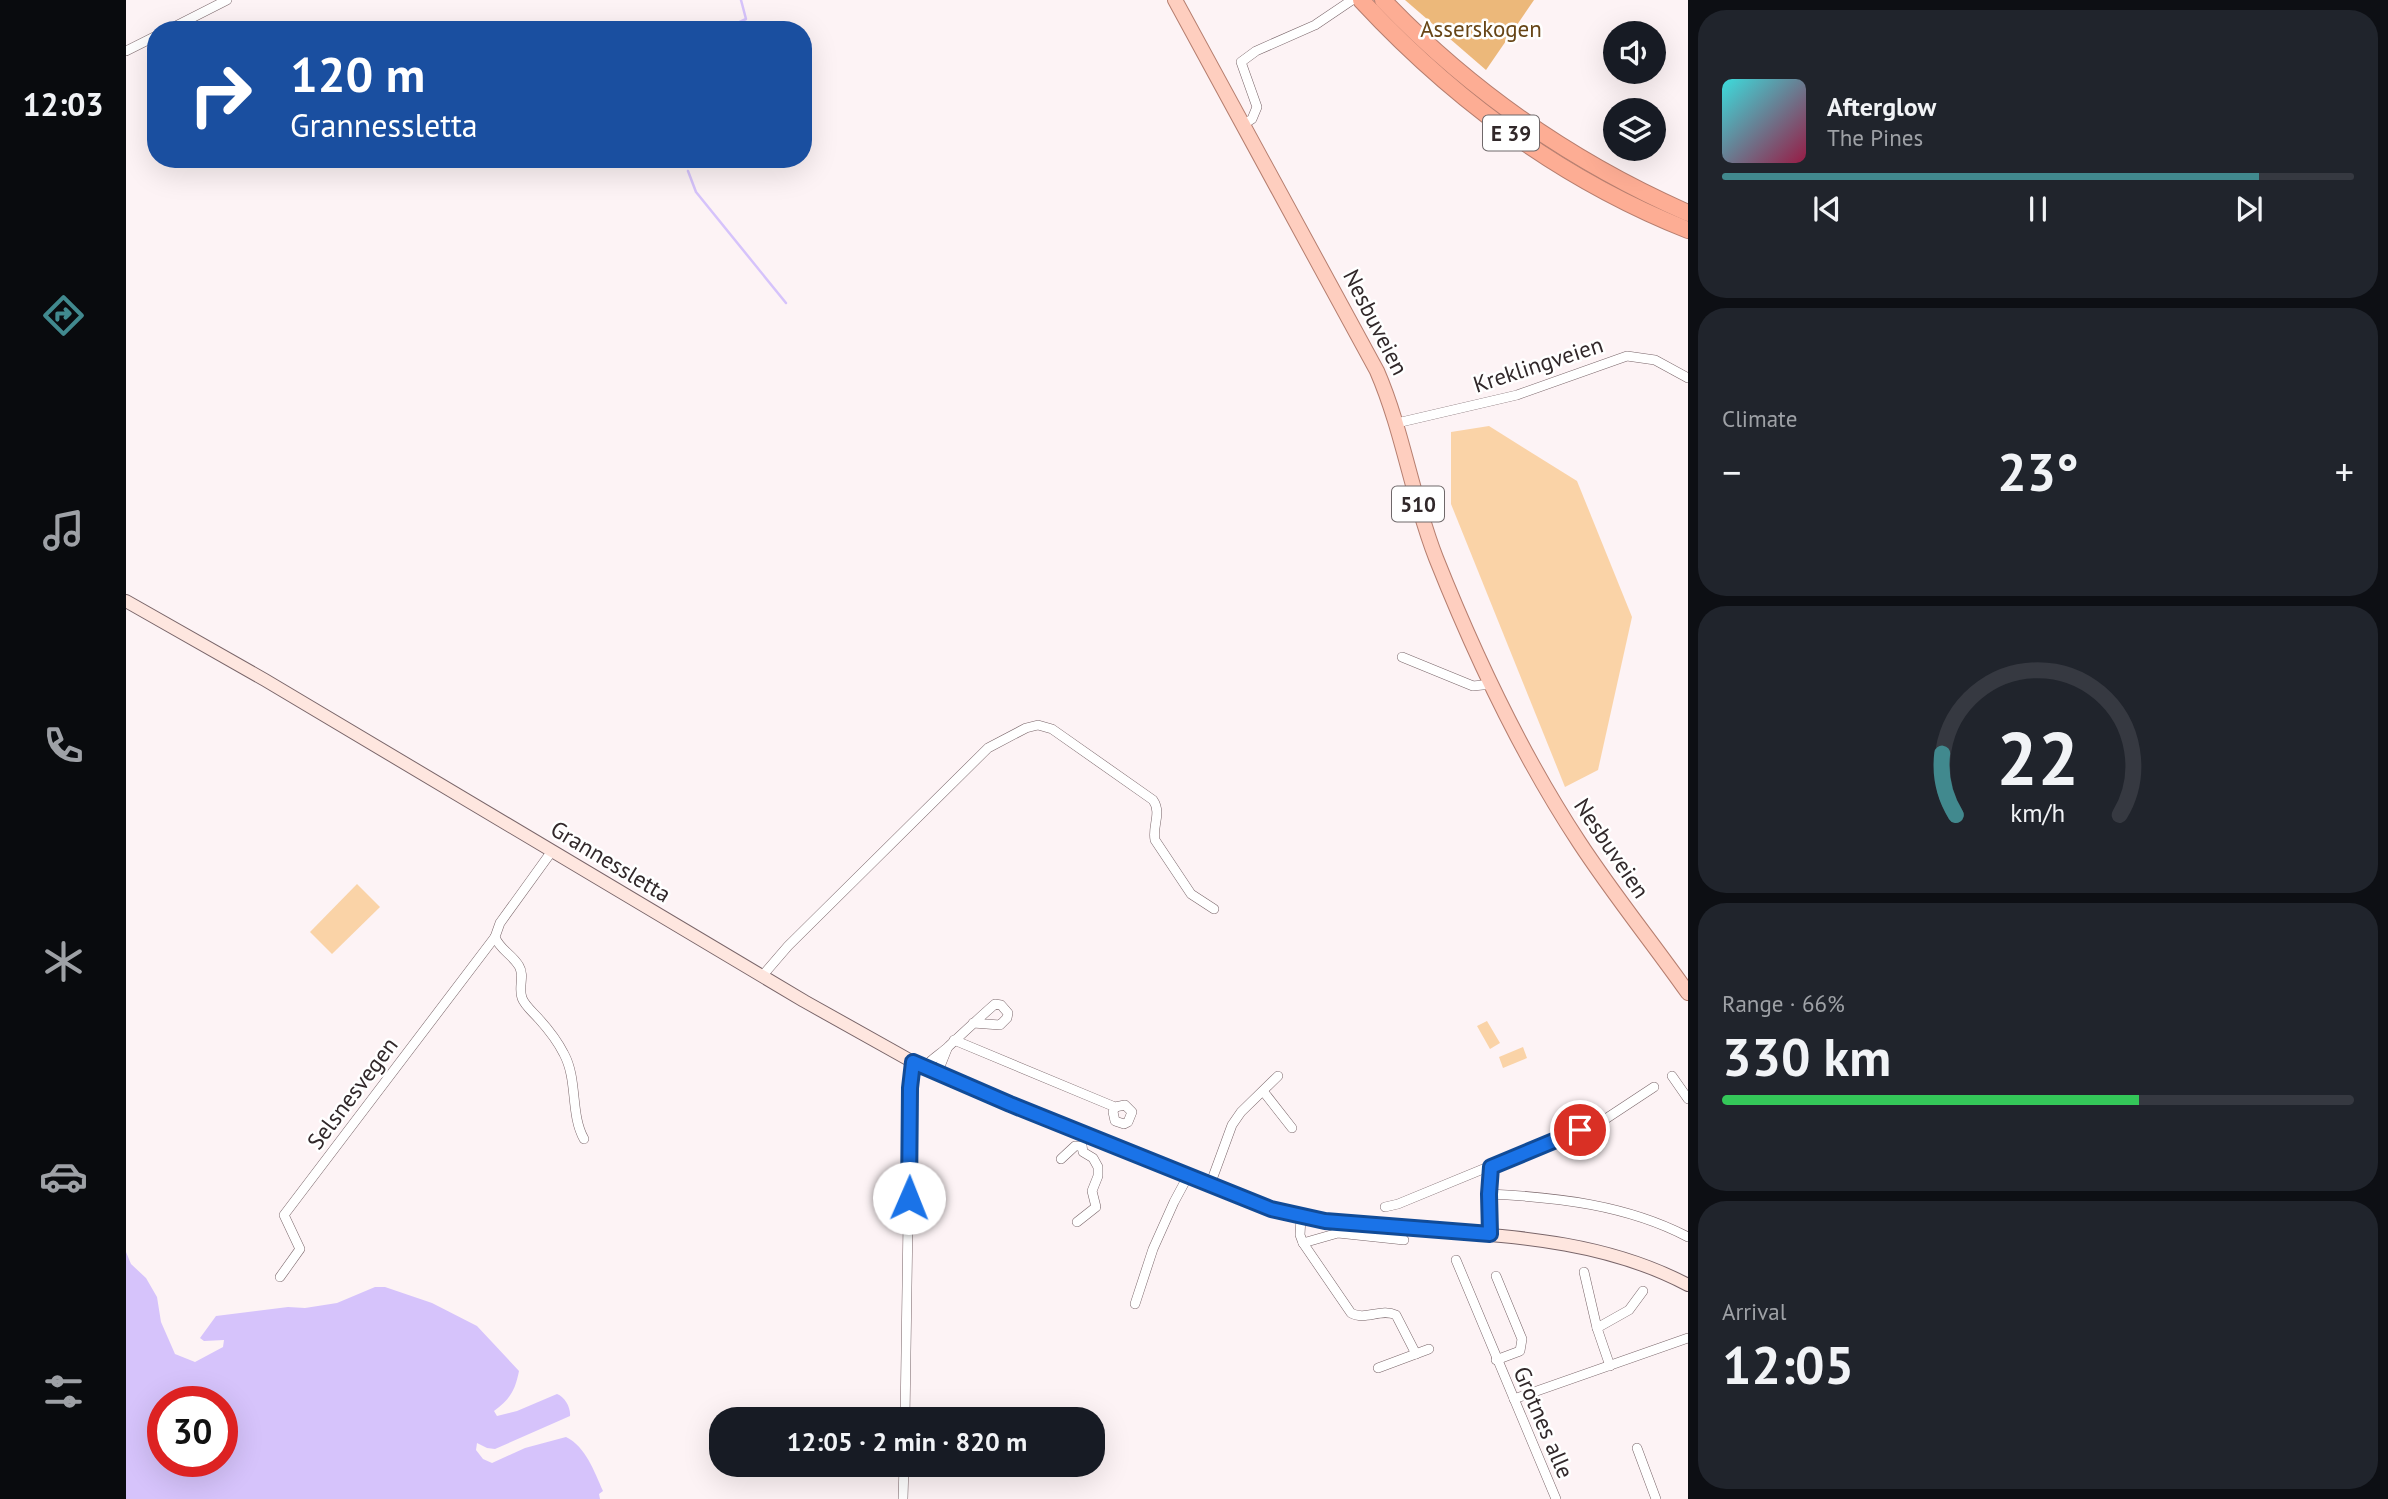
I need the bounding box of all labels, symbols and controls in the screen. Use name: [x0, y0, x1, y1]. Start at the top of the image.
park label: Asserskogen: [1420, 14, 1542, 43]
map controls: [1603, 21, 1666, 161]
button: sound: [1603, 21, 1666, 84]
text: 120 m: [290, 42, 425, 106]
icon: right: [175, 49, 266, 140]
text: 12:03: [22, 83, 104, 125]
text: Afterglow: [1827, 90, 1936, 123]
button: layers: [1603, 98, 1666, 161]
text: Grannessletta: [290, 104, 478, 146]
road number: E 39: [1483, 116, 1539, 150]
text: The Pines: [1827, 123, 1923, 152]
icon: previous: [1808, 190, 1846, 228]
icon: pause: [2019, 190, 2057, 228]
icon: next: [2230, 190, 2268, 228]
street label: Nesbuveien: [1337, 264, 1415, 380]
icon: directions: [39, 291, 88, 340]
street label: Kreklingveien: [1469, 329, 1607, 399]
text: Climate: [1722, 404, 1797, 433]
text: 23°: [1997, 438, 2079, 505]
text: −: [1722, 447, 1741, 496]
text: +: [2335, 447, 2354, 496]
road number: 510: [1392, 486, 1444, 522]
icon: music: [39, 506, 88, 555]
text: 22: [1997, 712, 2079, 806]
icon: phone: [39, 721, 88, 770]
street label: Nesbuveien: [1568, 792, 1656, 904]
text: km/h: [2011, 797, 2065, 829]
street label: Grannessletta: [546, 814, 676, 908]
icon: climate: [39, 937, 88, 986]
text: Range · 66%: [1722, 989, 1845, 1018]
text: 330 km: [1722, 1023, 1891, 1090]
street label: Selsnesvegen: [300, 1031, 404, 1155]
pin: [1550, 1100, 1610, 1160]
icon: arrive: [1561, 1111, 1599, 1149]
icon: car: [39, 1152, 88, 1201]
position arrow: [872, 1161, 946, 1235]
text: Arrival: [1722, 1297, 1786, 1326]
text: 12:05: [1722, 1331, 1854, 1398]
street label: Grotnes alle: [1507, 1362, 1581, 1482]
icon: filters: [39, 1367, 88, 1416]
speed limit sign: 30: [147, 1386, 238, 1477]
text: 12:05 · 2 min · 820 m: [787, 1425, 1027, 1458]

